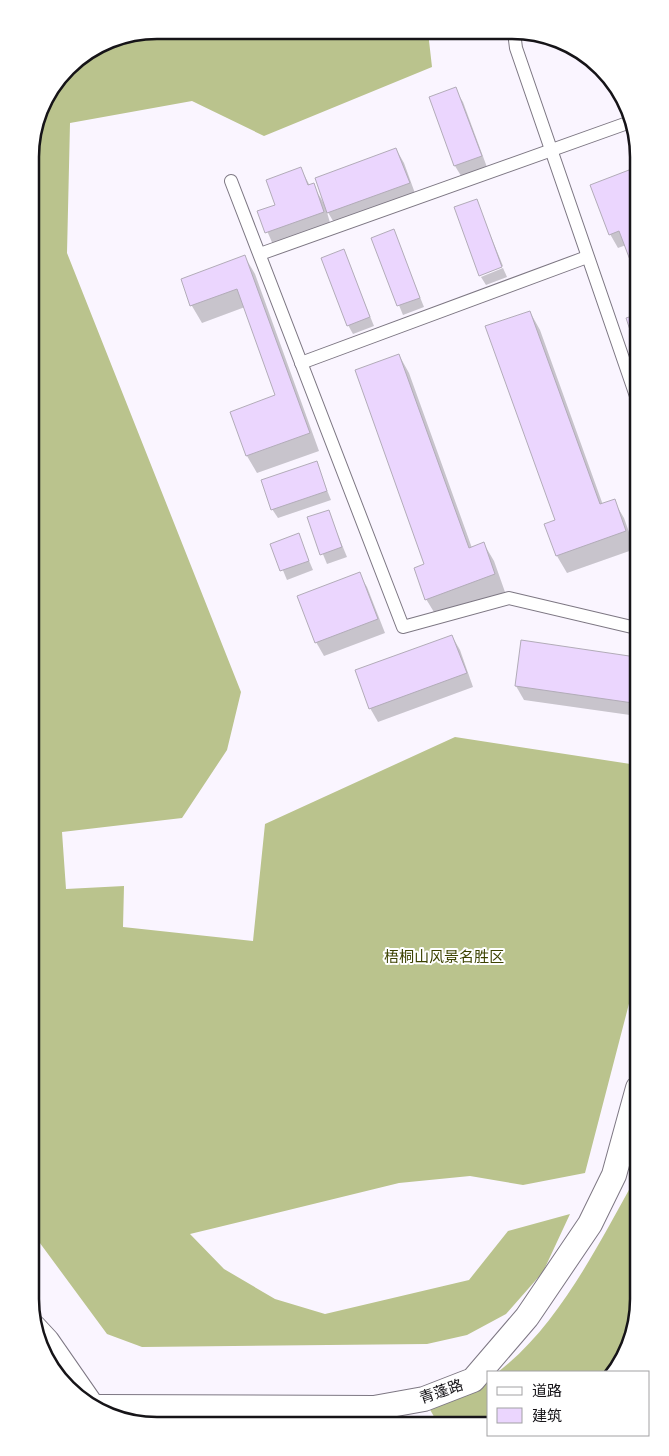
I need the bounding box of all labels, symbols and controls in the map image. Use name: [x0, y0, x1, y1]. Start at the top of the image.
park label: 梧桐山风景名胜区: [384, 946, 504, 967]
legend: [487, 1371, 649, 1436]
street label: 青蓬路: [416, 1374, 466, 1408]
text: 道路: [532, 1380, 562, 1401]
text: 建筑: [532, 1405, 562, 1426]

